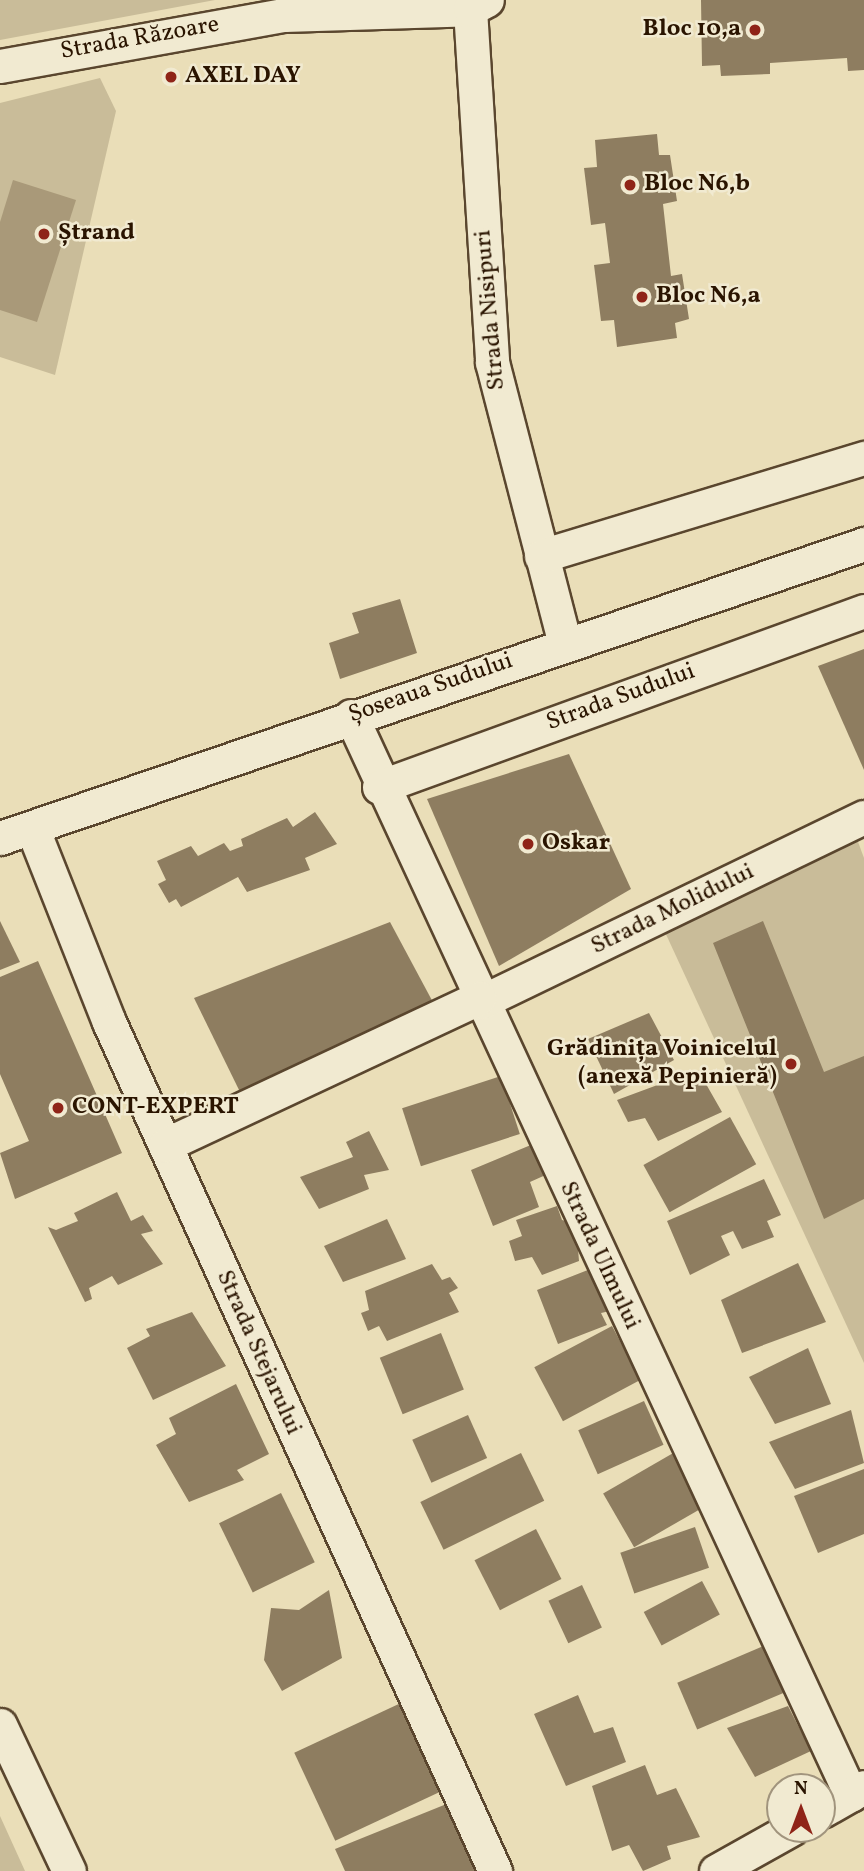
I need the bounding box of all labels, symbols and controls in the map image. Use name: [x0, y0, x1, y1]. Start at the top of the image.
street label: Strada Răzoare: [58, 11, 222, 67]
place label: Bloc 10,a: [643, 16, 741, 44]
marker: Bloc 10,a: [747, 22, 763, 38]
place label: AXEL DAY: [185, 63, 301, 91]
marker: AXEL DAY: [163, 69, 179, 85]
place label: Bloc N6,b: [644, 171, 750, 199]
marker: Bloc N6,b: [622, 177, 638, 193]
place label: Ștrand: [58, 220, 135, 248]
marker: Ștrand: [36, 226, 52, 242]
street label: Strada Nisipuri: [470, 229, 512, 391]
place label: Bloc N6,a: [656, 283, 761, 311]
marker: Bloc N6,a: [634, 289, 650, 305]
street label: Șoseaua Sudului: [345, 647, 517, 731]
street label: Strada Sudului: [543, 658, 699, 738]
place label: Oskar: [542, 830, 610, 858]
marker: Oskar: [520, 836, 536, 852]
street label: Strada Molidului: [587, 858, 759, 962]
place label: Grădinița Voinicelul (anexă Pepinieră): [546, 1036, 777, 1092]
marker: Grădinița Voinicelul (anexă Pepinieră): [783, 1056, 799, 1072]
place label: CONT-EXPERT: [72, 1094, 239, 1122]
marker: CONT-EXPERT: [50, 1100, 66, 1116]
street label: Strada Ulmului: [552, 1177, 646, 1335]
street label: Strada Stejarului: [209, 1266, 307, 1440]
north arrow: [766, 1773, 836, 1843]
text: N: [794, 1776, 808, 1802]

